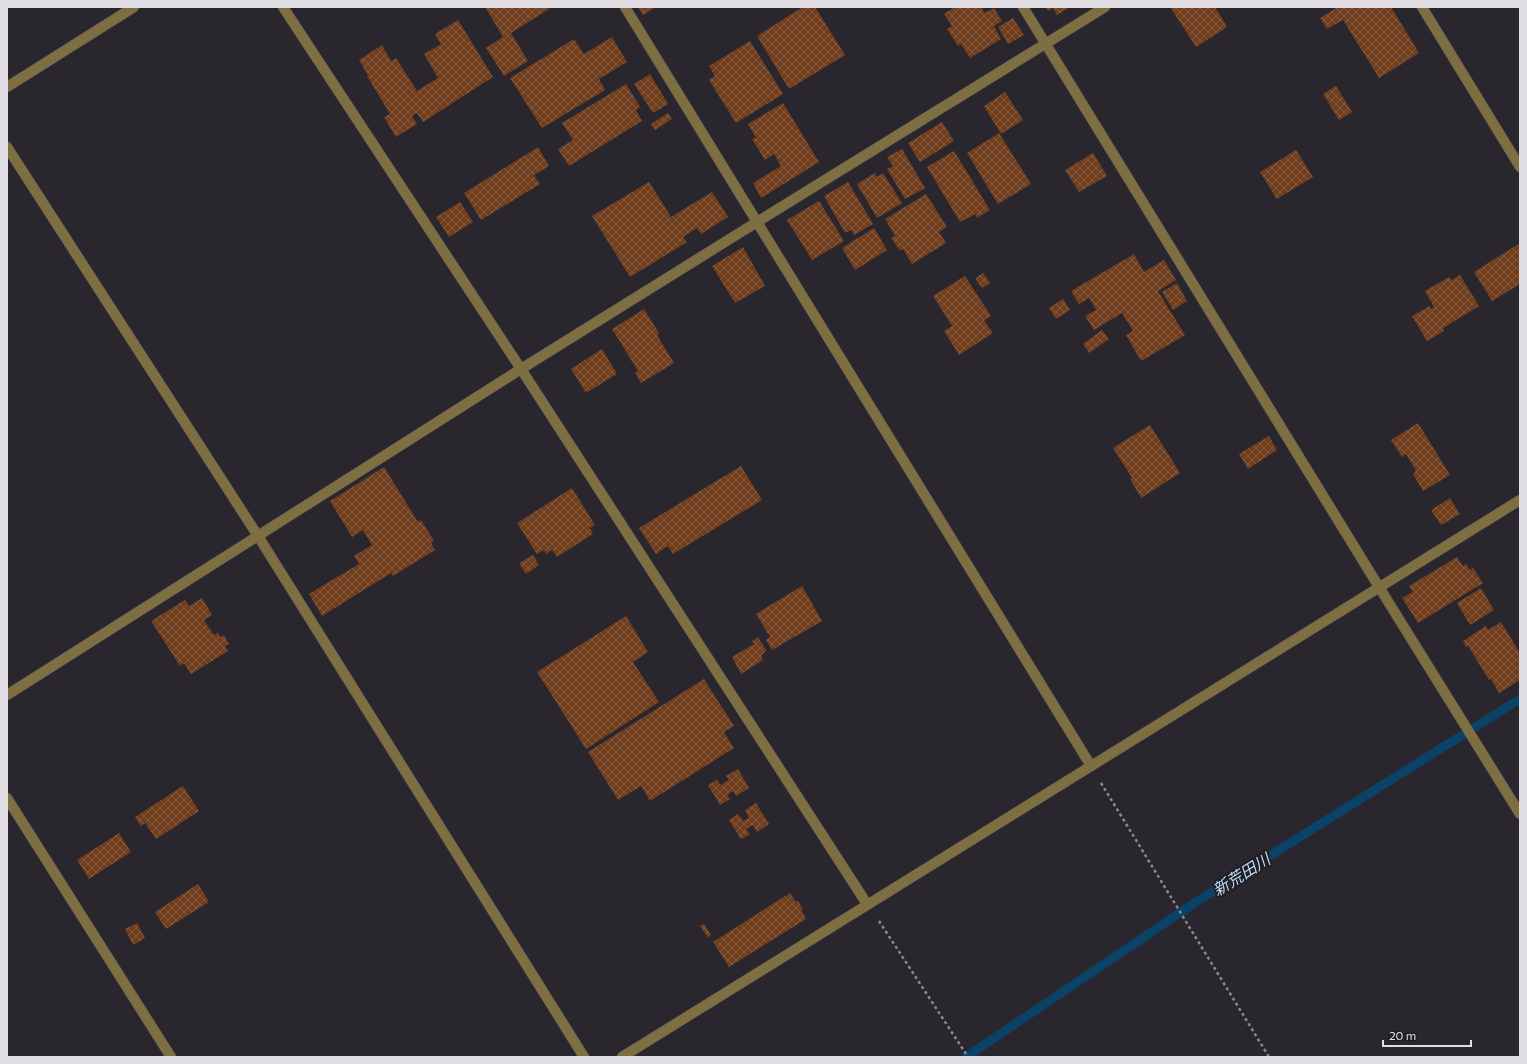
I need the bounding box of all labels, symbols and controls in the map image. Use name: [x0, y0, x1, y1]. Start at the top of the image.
water label: 新荒田川: [1209, 848, 1275, 899]
scale bar: [1383, 1022, 1471, 1048]
text: 20 m: [1389, 1028, 1416, 1042]

